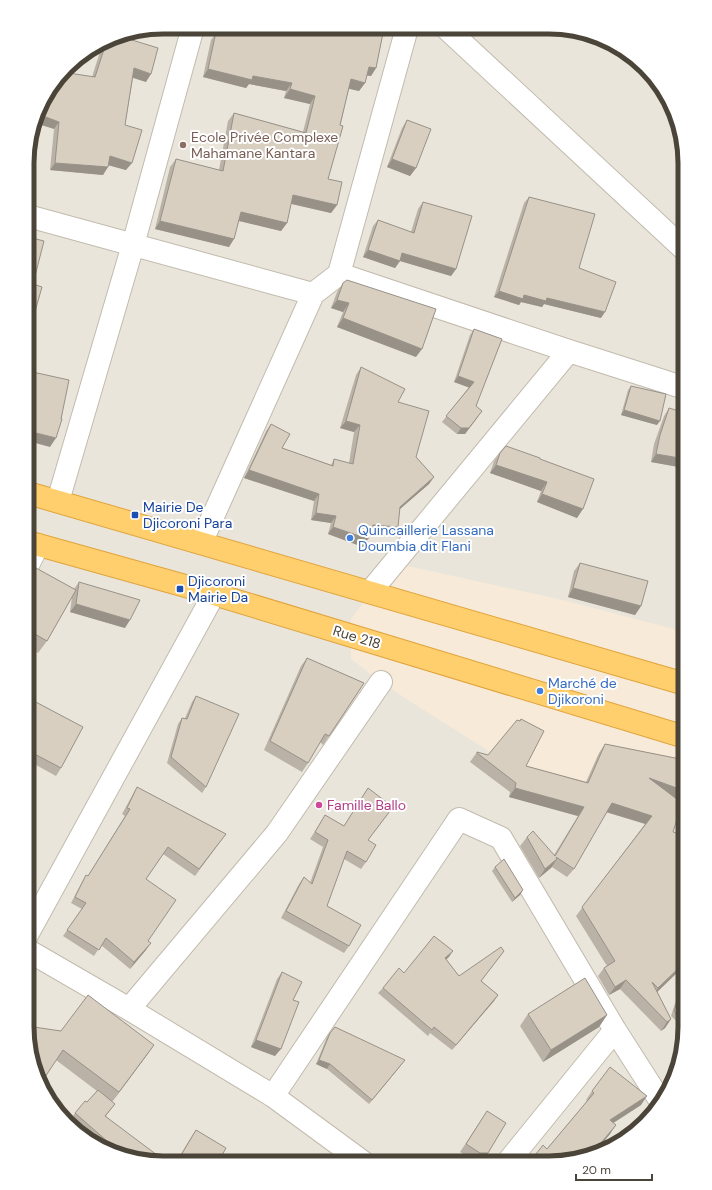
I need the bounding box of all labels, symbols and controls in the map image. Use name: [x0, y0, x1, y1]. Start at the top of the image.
place label: Ecole Privée Complexe Mahamane Kantara: [191, 128, 338, 162]
marker: Ecole Privée Complexe Mahamane Kantara: [178, 140, 188, 150]
place label: Mairie De Djicoroni Para: [143, 498, 232, 532]
marker: Mairie De Djicoroni Para: [130, 510, 140, 520]
place label: Quincaillerie Lassana Doumbia dit Flani: [358, 521, 494, 555]
marker: Quincaillerie Lassana Doumbia dit Flani: [345, 533, 355, 543]
place label: Djicoroni Mairie Da: [188, 572, 248, 606]
marker: Djicoroni Mairie Da: [175, 584, 185, 594]
street label: Rue 218: [331, 621, 383, 653]
place label: Marché de Djikoroni: [548, 674, 617, 708]
marker: Marché de Djikoroni: [535, 686, 545, 696]
place label: Famille Ballo: [327, 796, 406, 814]
marker: Famille Ballo: [314, 800, 324, 810]
scale bar: [576, 1156, 652, 1182]
text: 20 m: [582, 1162, 611, 1178]

